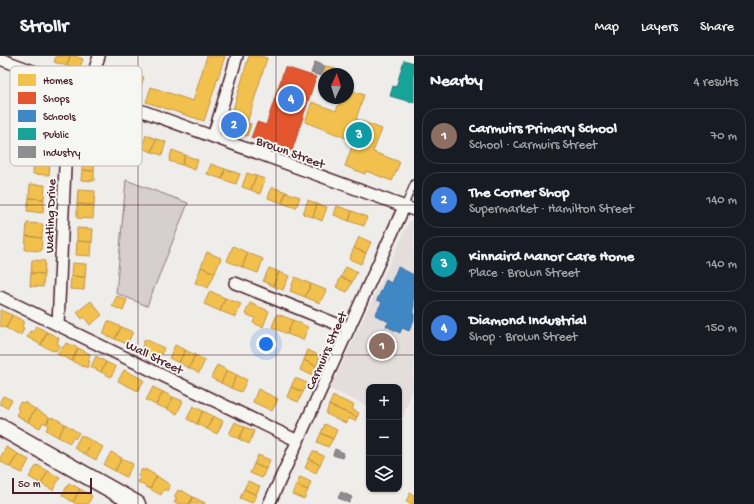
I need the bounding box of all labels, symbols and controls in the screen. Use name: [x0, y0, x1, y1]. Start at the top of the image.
text: Strollr: [20, 16, 68, 39]
text: Map: [595, 19, 619, 36]
text: Layers: [641, 19, 678, 36]
text: Share: [700, 19, 734, 36]
legend: [10, 66, 142, 166]
north arrow: [318, 68, 354, 104]
text: Nearby: [430, 72, 483, 92]
text: 4 results: [694, 75, 738, 90]
text: Homes: [43, 76, 73, 88]
pin: 4: [278, 84, 304, 114]
text: Shops: [43, 94, 70, 106]
pin: 2: [221, 110, 247, 140]
text: Schools: [43, 112, 77, 124]
pin: 3: [346, 120, 372, 150]
text: Carmuirs Primary School: [469, 120, 617, 138]
text: 1: [441, 129, 447, 144]
text: 70 m: [711, 129, 737, 144]
text: Public: [42, 130, 70, 142]
street label: Brown Street: [253, 134, 328, 173]
text: School · Carmuirs Street: [469, 138, 597, 153]
text: Industry: [43, 148, 81, 160]
street label: Watling Drive: [43, 178, 60, 253]
text: The Corner Shop: [469, 184, 569, 202]
text: 2: [441, 193, 447, 208]
text: 140 m: [706, 193, 737, 208]
text: Supermarket · Hamilton Street: [469, 202, 633, 217]
text: Kinnaird Manor Care Home: [469, 248, 634, 266]
text: 3: [441, 257, 447, 272]
text: 140 m: [706, 257, 737, 272]
text: Place · Brown Street: [469, 266, 580, 281]
street label: Carmuirs Street: [303, 308, 352, 393]
text: Diamond Industrial: [469, 312, 587, 330]
text: 4: [441, 321, 447, 336]
text: 150 m: [705, 321, 737, 336]
text: Shop · Brown Street: [469, 330, 577, 345]
pin: 1: [369, 331, 395, 361]
your location: [256, 334, 276, 354]
street label: Wall Street: [123, 338, 186, 379]
map controls: [366, 384, 402, 492]
button: +: [366, 384, 402, 420]
button: −: [366, 420, 402, 456]
button: layers: [366, 456, 402, 492]
scale bar: [12, 476, 92, 495]
text: 50 m: [18, 479, 40, 491]

